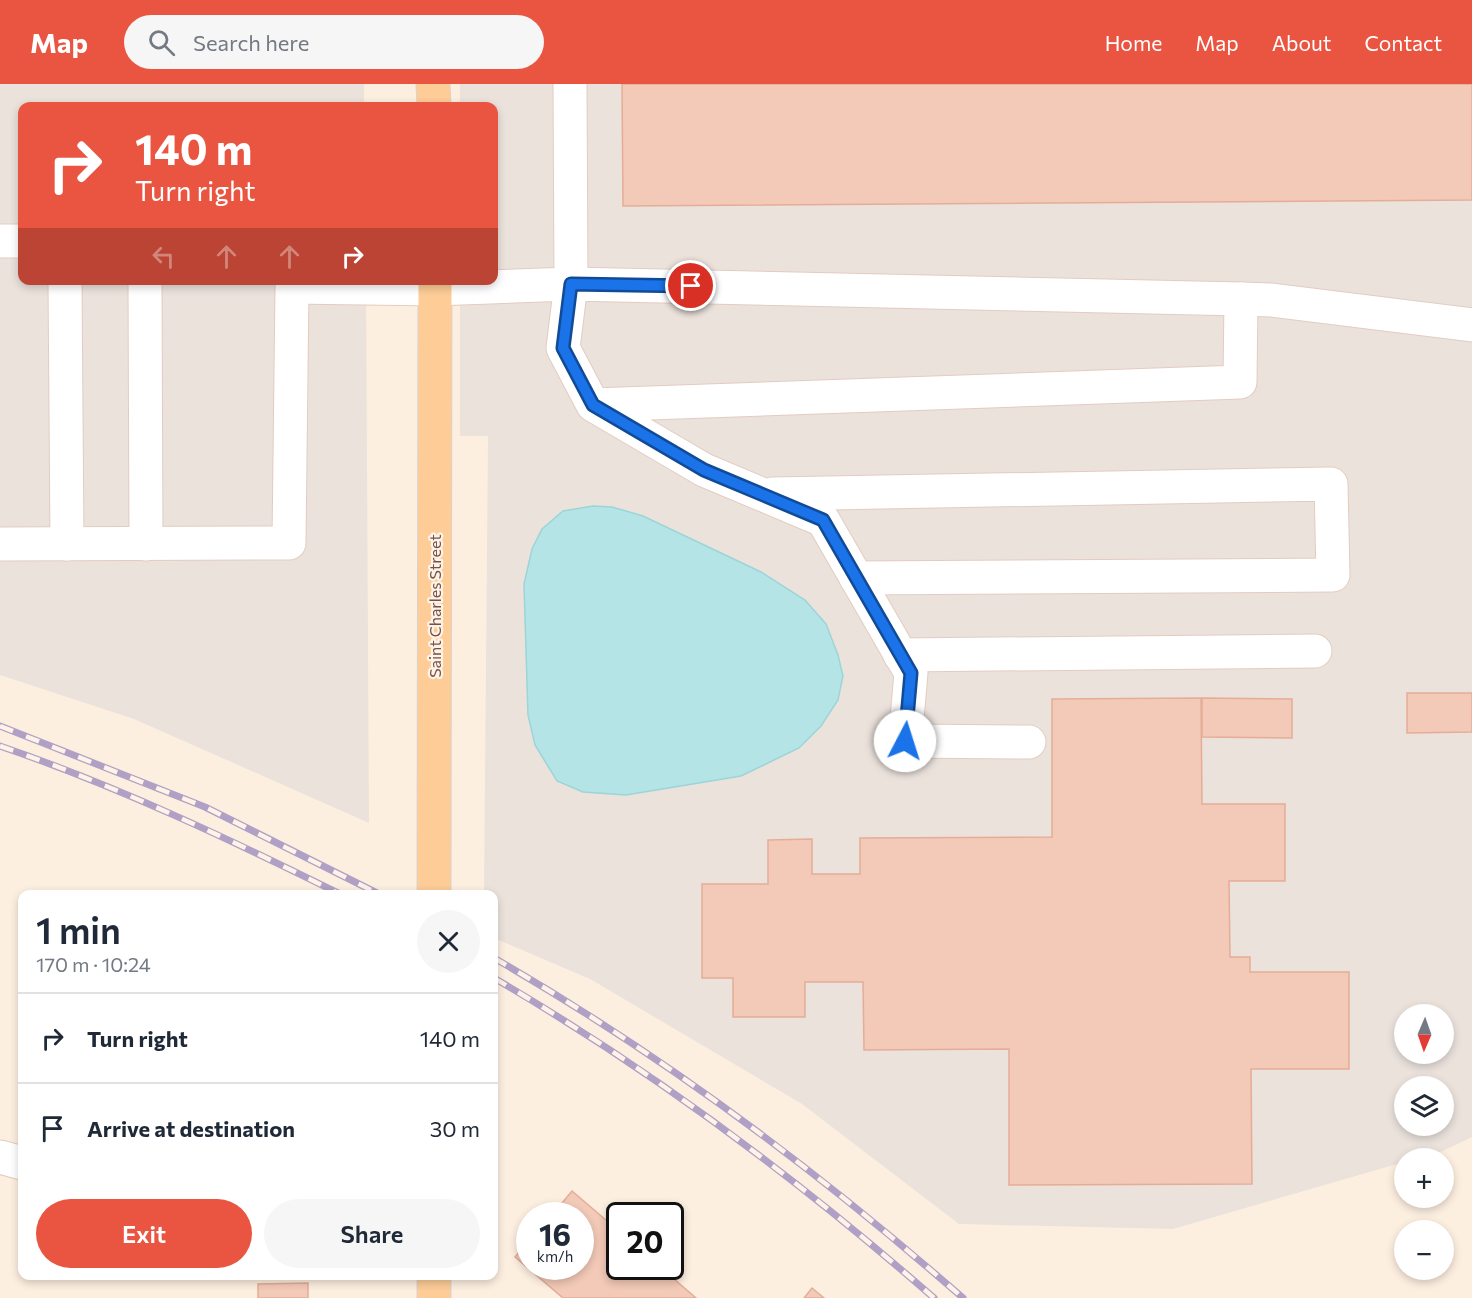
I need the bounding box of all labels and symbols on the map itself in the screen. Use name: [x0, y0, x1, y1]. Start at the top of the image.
pin: [665, 260, 716, 311]
street label: Saint Charles Street: [425, 534, 444, 678]
position arrow: [873, 709, 937, 773]
north arrow: [1394, 1004, 1454, 1064]
speed limit sign: 20: [606, 1202, 684, 1280]

